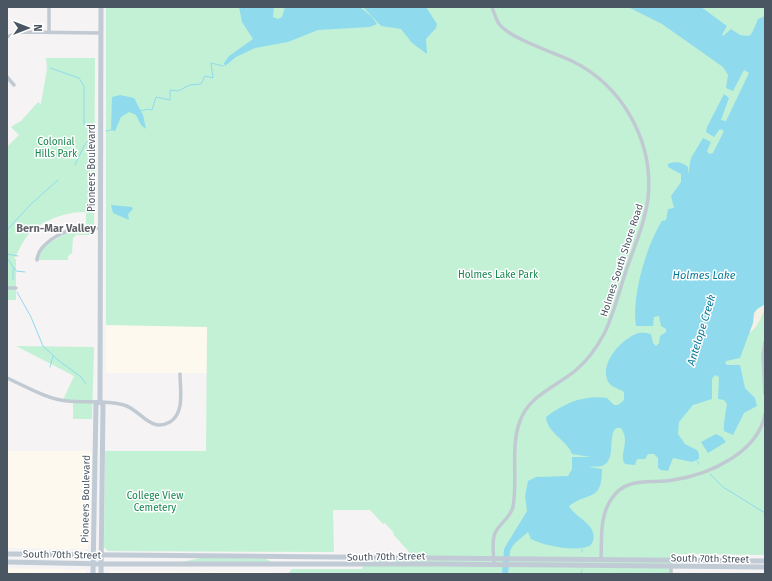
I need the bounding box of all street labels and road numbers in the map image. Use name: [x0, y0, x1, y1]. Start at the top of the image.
street label: Pioneers Boulevard: [86, 124, 98, 212]
street label: Holmes South Shore Road: [598, 202, 646, 318]
street label: Pioneers Boulevard: [79, 455, 93, 543]
street label: South 70th Street: [23, 548, 102, 562]
street label: South 70th Street: [347, 550, 426, 564]
street label: South 70th Street: [671, 552, 750, 566]

